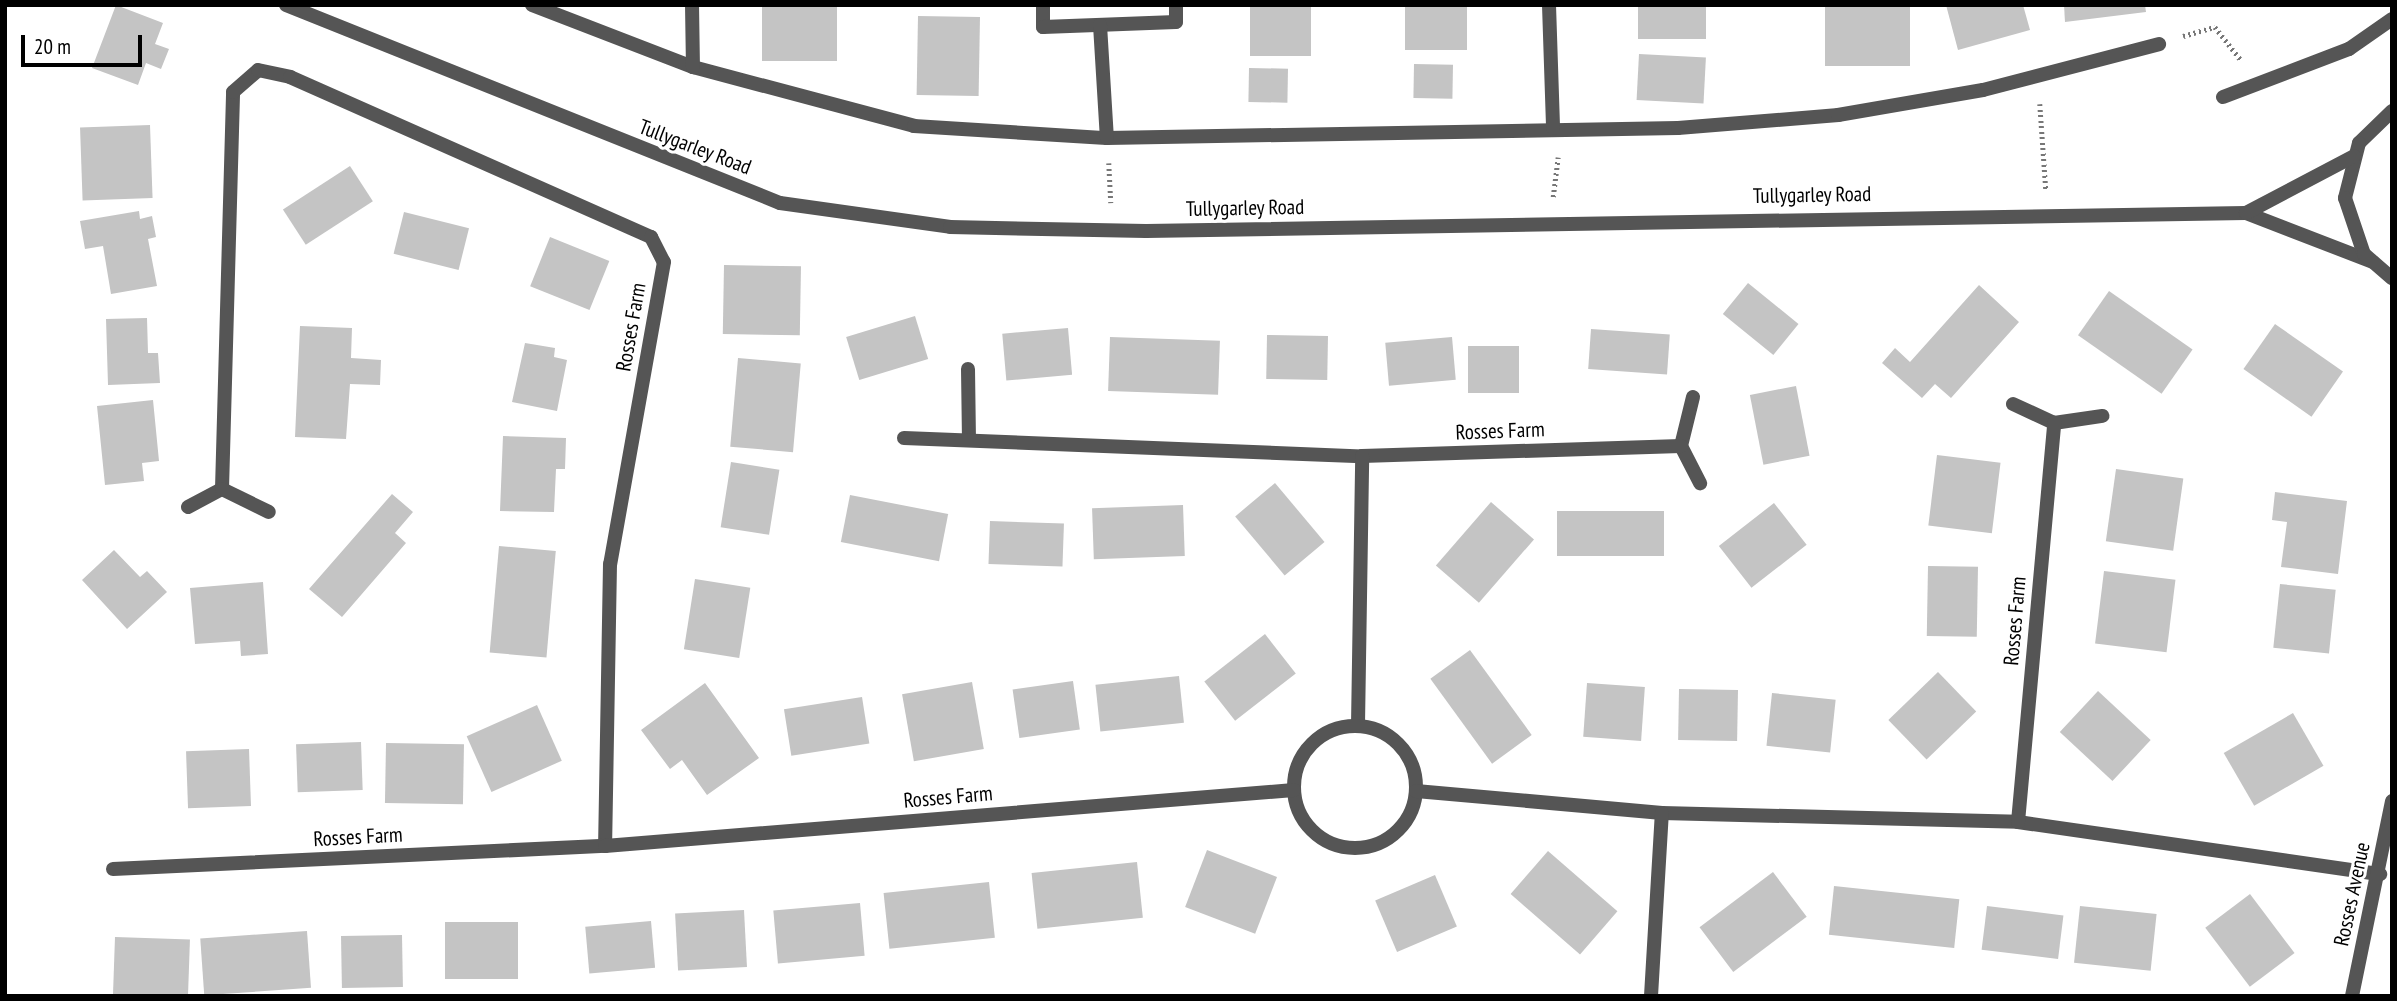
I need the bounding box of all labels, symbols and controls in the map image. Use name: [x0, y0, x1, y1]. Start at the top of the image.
scale bar: [24, 21, 145, 65]
text: 20 m: [34, 33, 71, 60]
street label: Tullygarley Road: [635, 114, 755, 180]
street label: Tullygarley Road: [1752, 181, 1872, 209]
street label: Tullygarley Road: [1185, 194, 1305, 222]
street label: Rosses Farm: [611, 281, 651, 373]
street label: Rosses Farm: [1455, 417, 1545, 445]
street label: Rosses Farm: [1999, 575, 2031, 667]
street label: Rosses Farm: [902, 781, 994, 813]
street label: Rosses Farm: [313, 822, 403, 852]
street label: Rosses Avenue: [2329, 840, 2375, 948]

